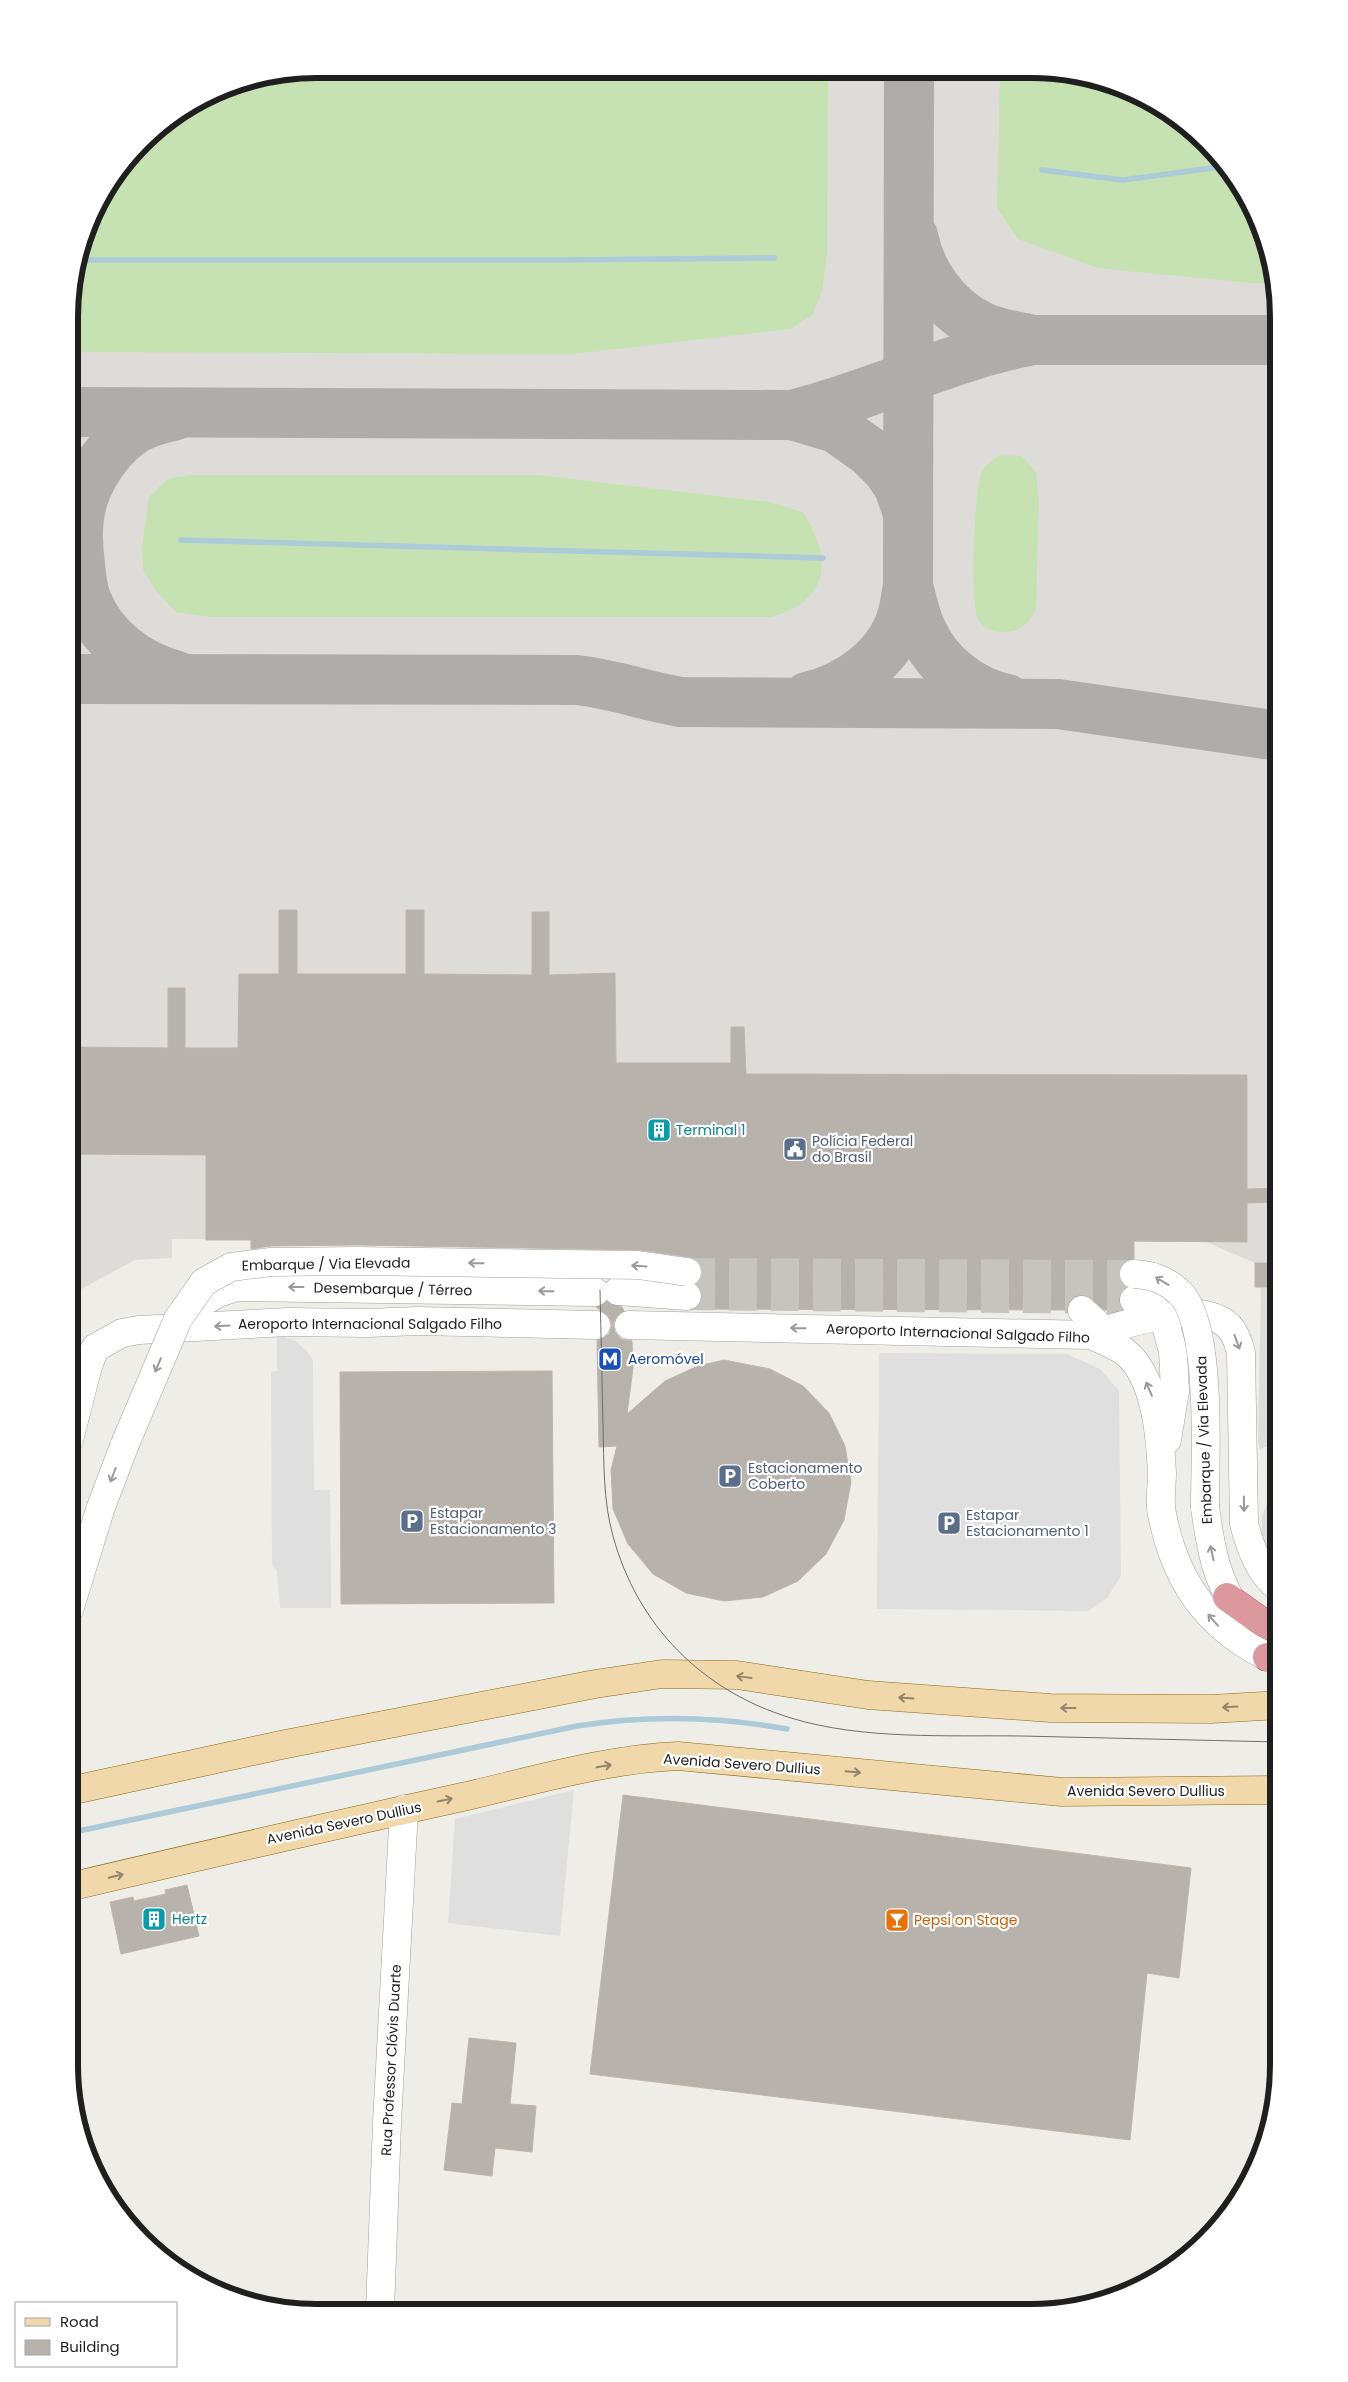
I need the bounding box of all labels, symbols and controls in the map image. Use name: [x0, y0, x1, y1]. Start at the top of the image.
building icon: Terminal 1: [646, 1117, 672, 1143]
place label: Terminal 1: [676, 1120, 745, 1140]
place label: Polícia Federal do Brasil: [812, 1131, 913, 1167]
public building icon: Polícia Federal do Brasil: [782, 1136, 808, 1162]
street label: Embarque / Via Elevada: [242, 1253, 410, 1275]
one-way arrow: [469, 1258, 485, 1268]
one-way arrow: [631, 1261, 647, 1270]
one-way arrow: [1155, 1275, 1169, 1285]
street label: Desembarque / Térreo: [313, 1278, 473, 1300]
one-way arrow: [289, 1282, 305, 1292]
one-way arrow: [539, 1286, 555, 1296]
street label: Aeroporto Internacional Salgado Filho: [238, 1314, 502, 1334]
street label: Aeroporto Internacional Salgado Filho: [826, 1318, 1090, 1348]
one-way arrow: [214, 1321, 230, 1330]
one-way arrow: [790, 1323, 806, 1333]
one-way arrow: [1233, 1334, 1242, 1349]
metro station icon: Aeromóvel: [597, 1346, 623, 1372]
place label: Aeromóvel: [628, 1349, 704, 1369]
street label: Embarque / Via Elevada: [1191, 1355, 1217, 1525]
one-way arrow: [152, 1357, 162, 1372]
one-way arrow: [1144, 1382, 1153, 1397]
place label: Estacionamento Coberto: [748, 1458, 863, 1494]
parking icon: Estacionamento Coberto: [717, 1463, 743, 1489]
one-way arrow: [108, 1467, 117, 1482]
one-way arrow: [1239, 1495, 1248, 1511]
place label: Estapar Estacionamento 3: [430, 1503, 556, 1539]
place label: Estapar Estacionamento 1: [966, 1505, 1089, 1541]
parking icon: Estapar Estacionamento 3: [399, 1508, 425, 1534]
parking icon: Estapar Estacionamento 1: [936, 1510, 962, 1536]
one-way arrow: [1207, 1546, 1216, 1562]
one-way arrow: [1207, 1613, 1219, 1626]
one-way arrow: [737, 1671, 753, 1681]
one-way arrow: [898, 1693, 914, 1702]
one-way arrow: [1060, 1703, 1076, 1713]
one-way arrow: [1222, 1703, 1238, 1712]
street label: Avenida Severo Dullius: [663, 1749, 821, 1779]
one-way arrow: [596, 1760, 612, 1770]
one-way arrow: [844, 1767, 860, 1777]
street label: Avenida Severo Dullius: [1067, 1781, 1225, 1801]
one-way arrow: [437, 1795, 453, 1804]
street label: Avenida Severo Dullius: [265, 1797, 423, 1849]
one-way arrow: [108, 1871, 124, 1880]
building icon: Hertz: [141, 1906, 167, 1932]
bar icon: Pepsi on Stage: [884, 1907, 910, 1933]
place label: Hertz: [172, 1909, 207, 1929]
place label: Pepsi on Stage: [914, 1910, 1018, 1930]
street label: Rua Professor Clóvis Duarte: [376, 1963, 406, 2156]
legend: [15, 2302, 178, 2367]
text: Road: [60, 2311, 99, 2332]
text: Building: [60, 2336, 120, 2357]

